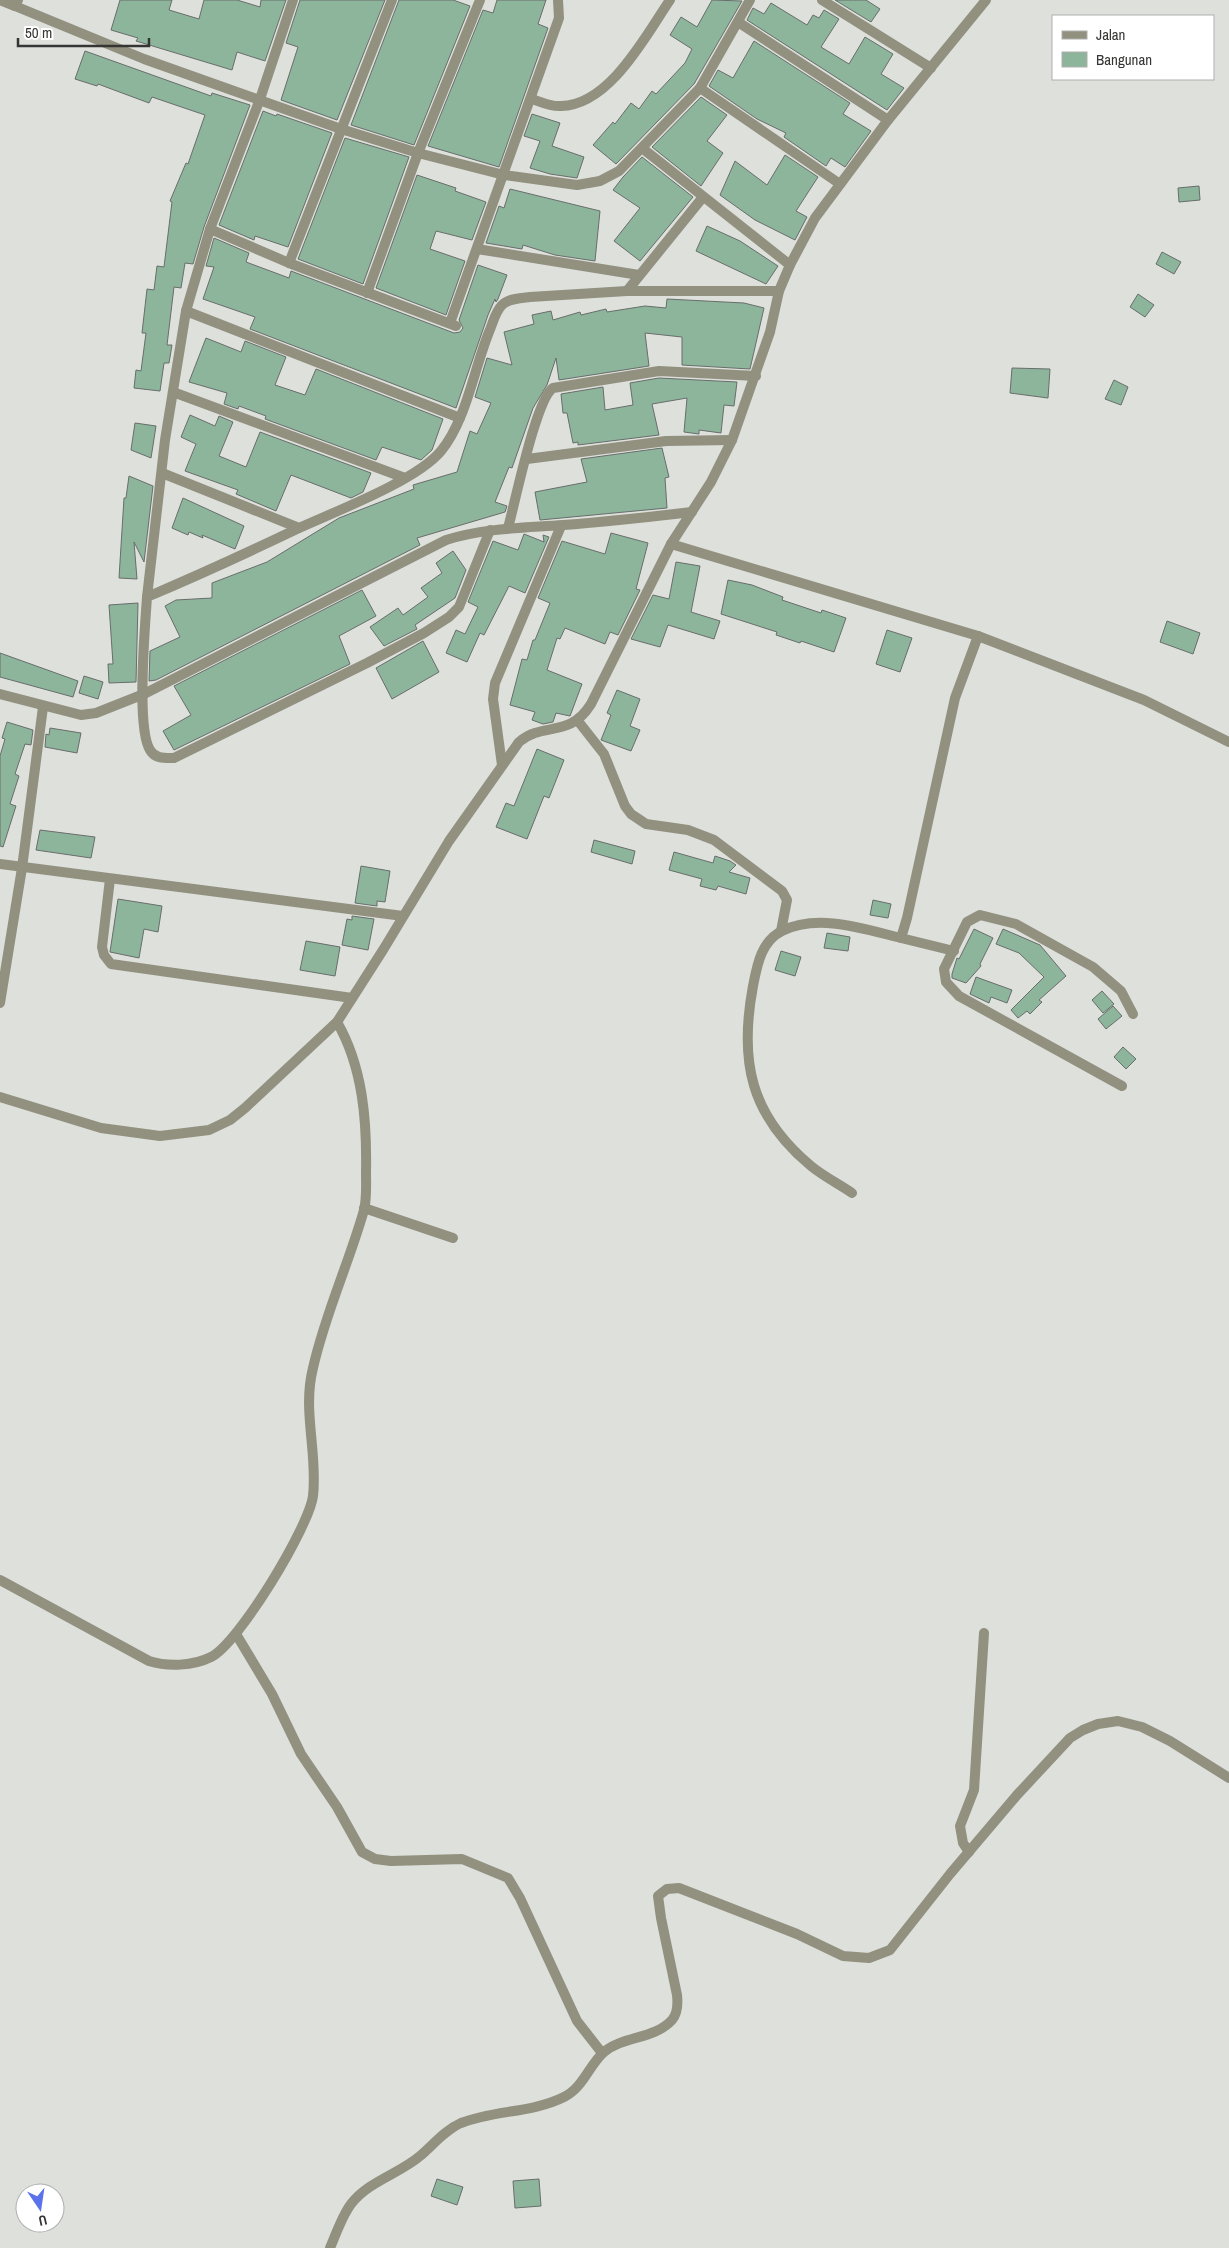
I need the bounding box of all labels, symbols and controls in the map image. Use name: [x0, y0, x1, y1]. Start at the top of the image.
scale bar: [18, 15, 149, 47]
legend: [1052, 15, 1214, 80]
text: 50 m: [25, 22, 52, 43]
text: Jalan: [1096, 24, 1125, 45]
text: Bangunan: [1096, 49, 1152, 70]
north arrow: [15, 2183, 65, 2233]
text: U: [37, 2211, 49, 2230]

